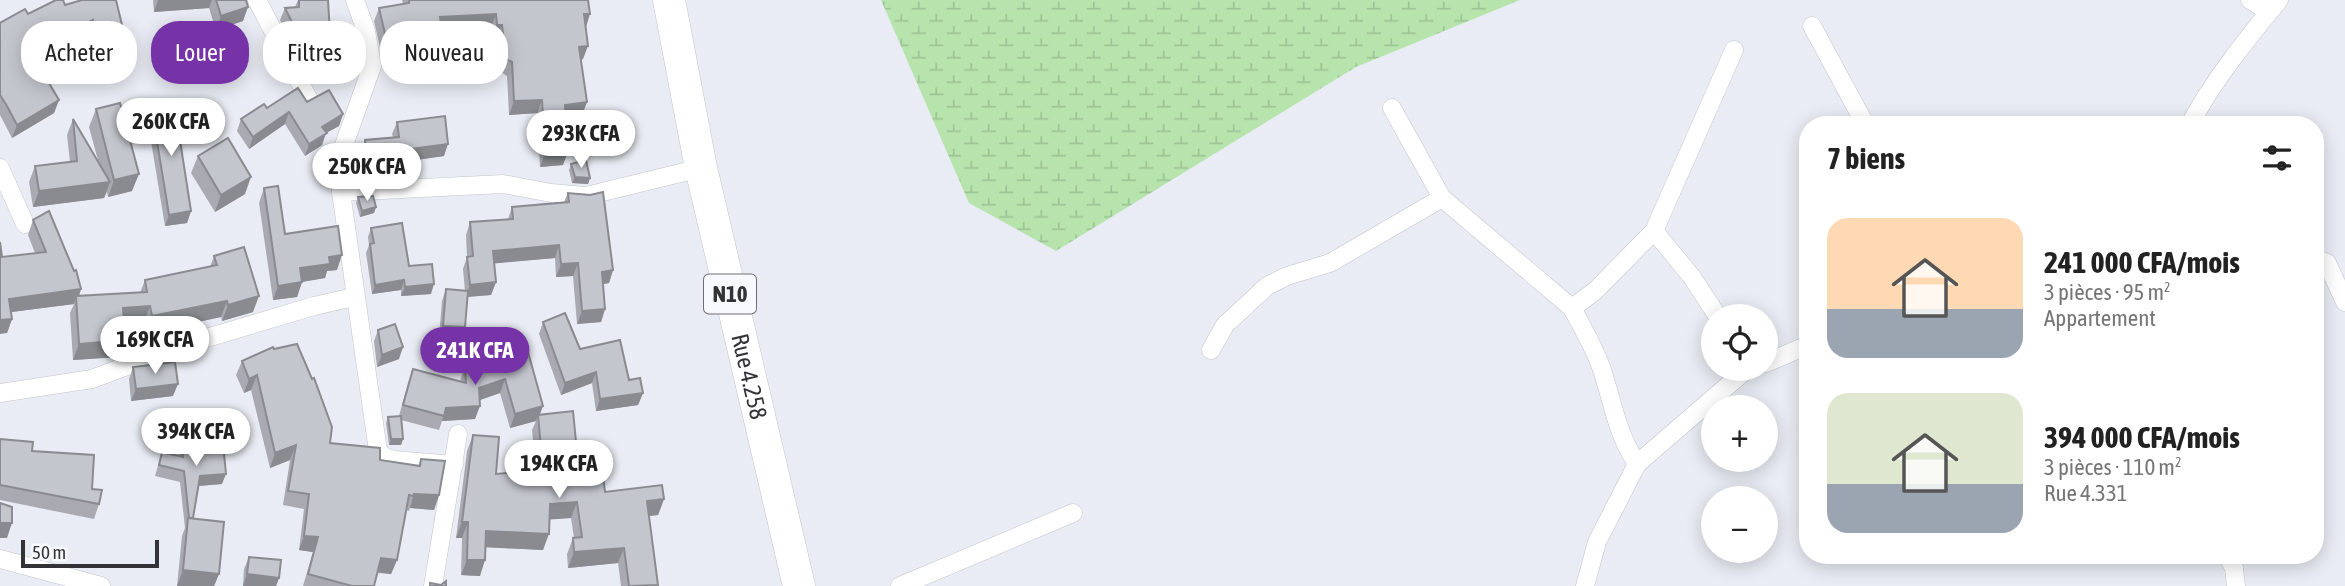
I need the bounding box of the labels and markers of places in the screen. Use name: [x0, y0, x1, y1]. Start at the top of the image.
pin: 260K CFA: [99, 99, 243, 158]
pin: 293K CFA: [509, 110, 653, 170]
pin: 250K CFA: [295, 144, 439, 203]
pin: 169K CFA: [83, 316, 227, 376]
pin: 241K CFA: [403, 328, 547, 387]
pin: 394K CFA: [124, 408, 268, 468]
pin: 194K CFA: [487, 440, 631, 500]

